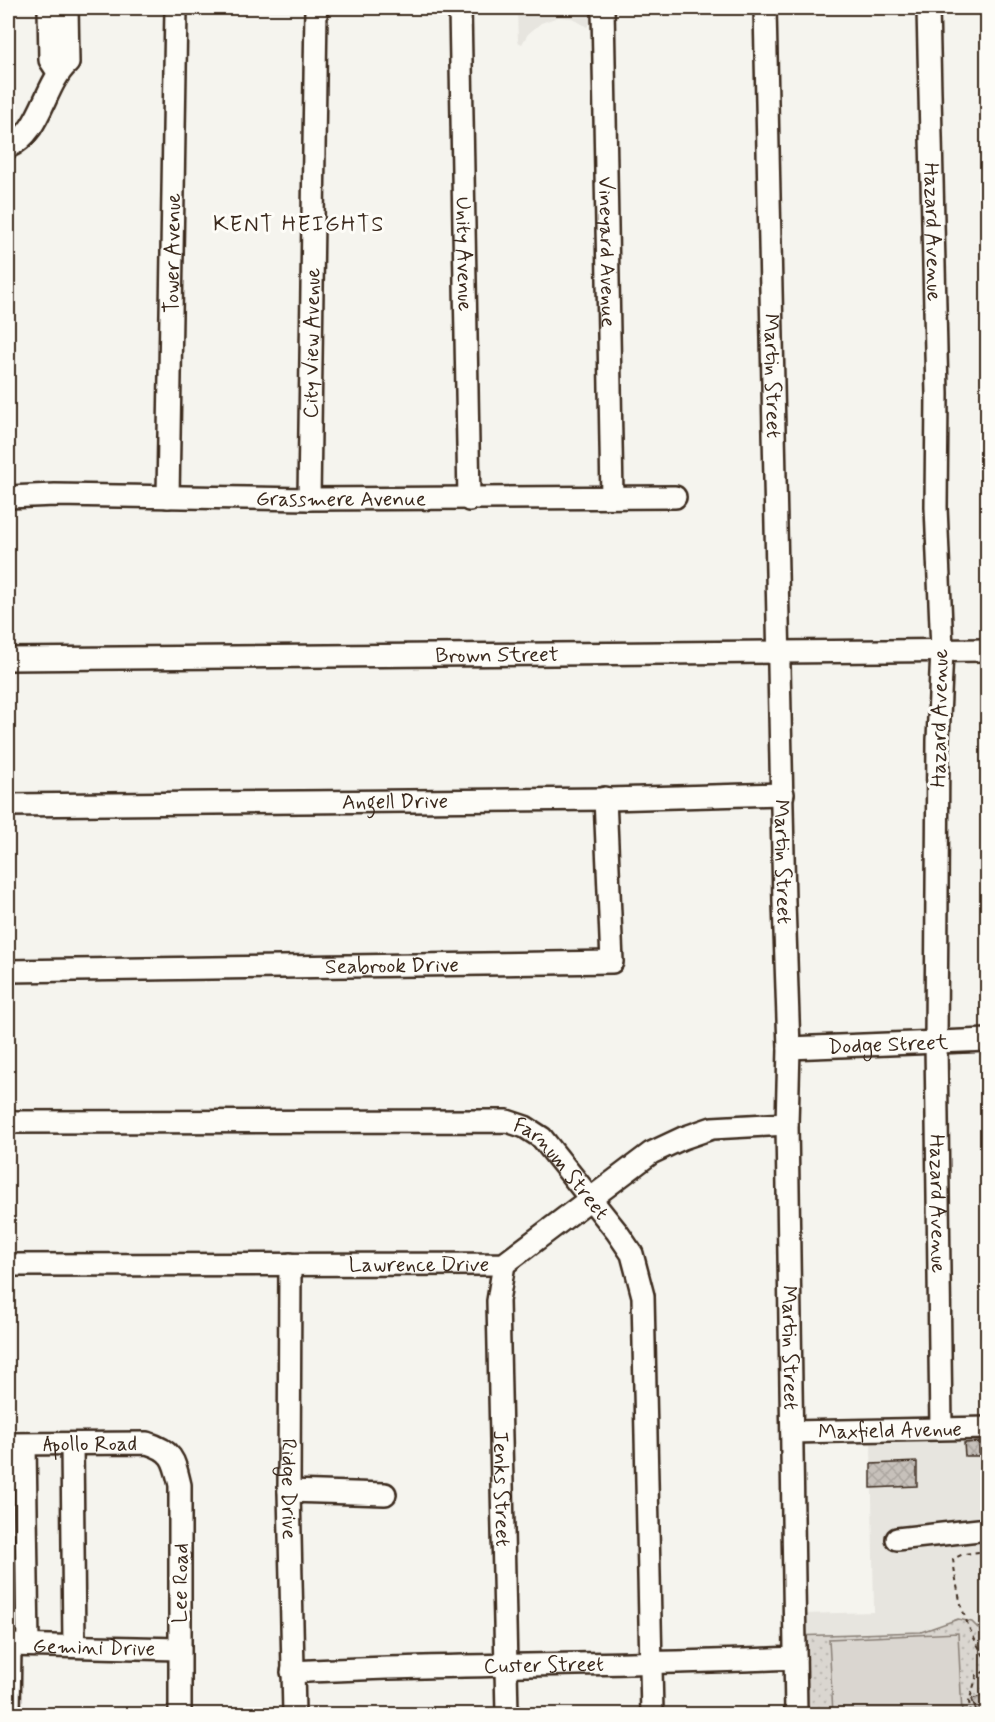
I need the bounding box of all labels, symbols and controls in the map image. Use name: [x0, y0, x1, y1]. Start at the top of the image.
street label: Hazard Avenue: [917, 162, 948, 302]
street label: Vineyard Avenue: [591, 176, 622, 328]
street label: Tower Avenue: [158, 193, 188, 313]
street label: Unity Avenue: [448, 196, 479, 312]
district label: KENT HEIGHTS: [213, 211, 385, 239]
street label: City View Avenue: [297, 267, 327, 419]
street label: Martin Street: [756, 313, 787, 439]
street label: Grassmere Avenue: [256, 485, 426, 514]
street label: Brown Street: [435, 641, 559, 670]
street label: Hazard Avenue: [925, 648, 955, 788]
street label: Angell Drive: [342, 788, 448, 818]
street label: Martin Street: [767, 799, 798, 925]
street label: Seabrook Drive: [325, 951, 459, 981]
street label: Dodge Street: [827, 1029, 949, 1061]
street label: Farnum Street: [510, 1111, 615, 1226]
street label: Hazard Avenue: [922, 1134, 952, 1273]
street label: Lawrence Drive: [349, 1251, 489, 1279]
street label: Martin Street: [774, 1285, 804, 1410]
street label: Maxfield Avenue: [818, 1416, 962, 1446]
street label: Apollo Road: [43, 1430, 137, 1460]
street label: Jenks Street: [486, 1430, 516, 1547]
street label: Ridge Drive: [273, 1439, 303, 1540]
street label: Lee Road: [166, 1543, 196, 1623]
street label: Gemini Drive: [32, 1633, 155, 1663]
street label: Custer Street: [483, 1651, 604, 1681]

